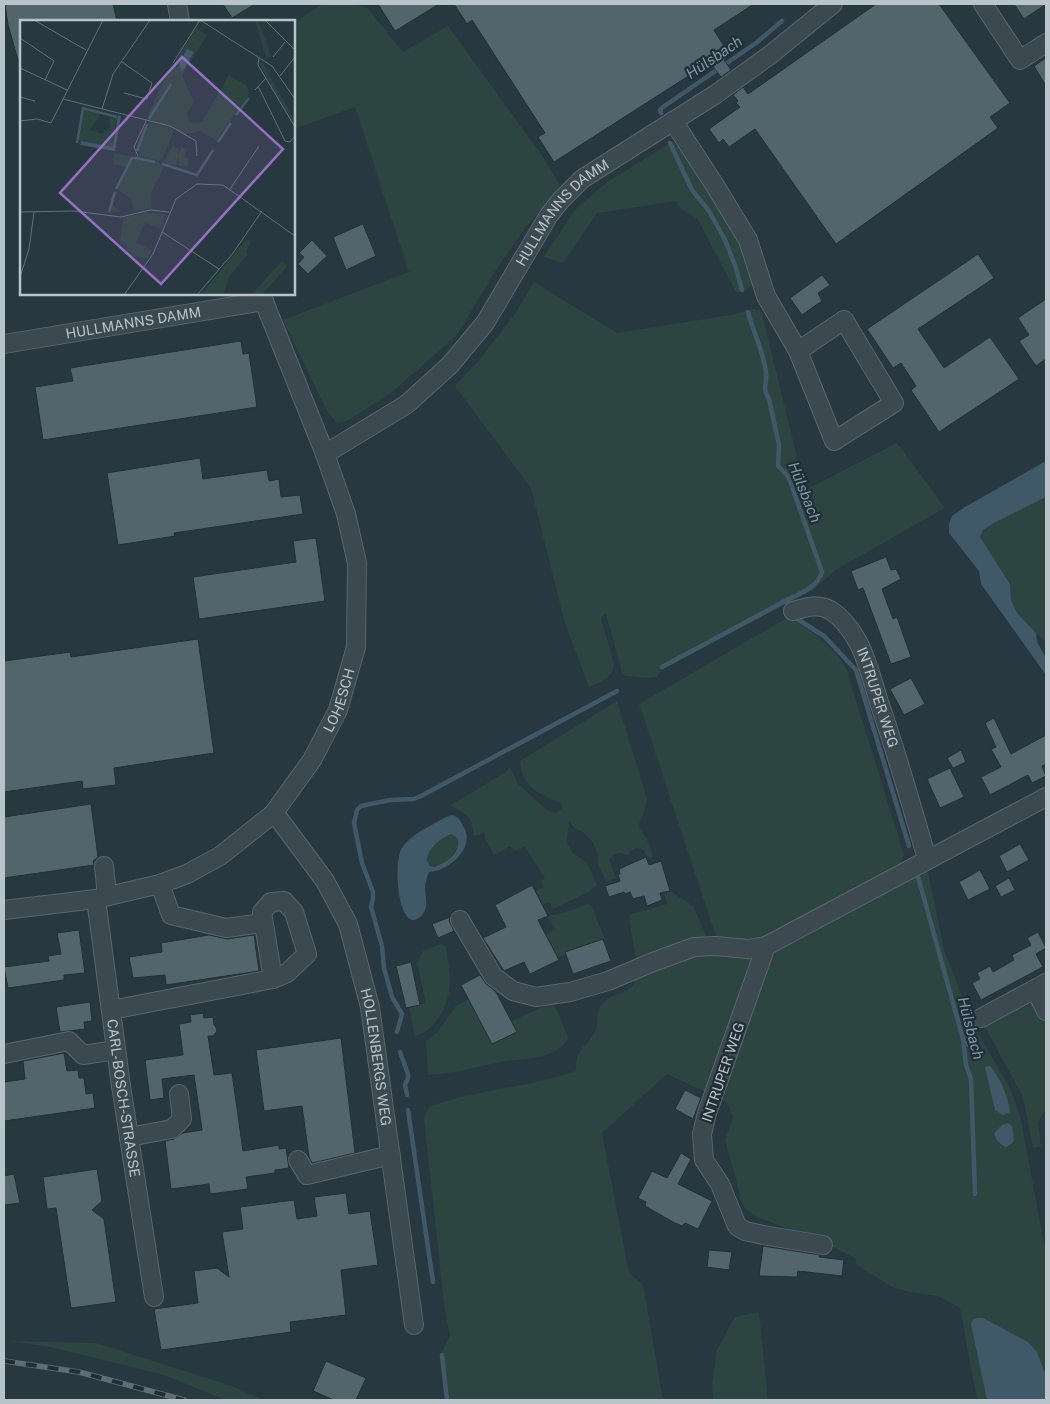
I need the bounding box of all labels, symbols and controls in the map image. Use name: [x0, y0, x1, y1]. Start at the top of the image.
inset map: [20, 20, 295, 295]
water label: Hülsbach: [683, 32, 745, 82]
street label: HULLMANNS DAMM: [513, 156, 612, 269]
street label: HULLMANNS DAMM: [64, 304, 202, 342]
water label: Hülsbach: [785, 459, 825, 525]
street label: INTRUPER WEG: [854, 645, 902, 750]
street label: LOHESCH: [320, 666, 358, 735]
street label: HOLLENBERGS WEG: [357, 986, 394, 1127]
water label: Hülsbach: [955, 995, 987, 1061]
street label: CARL-BOSCH-STRASSE: [104, 1018, 143, 1178]
street label: INTRUPER WEG: [698, 1020, 748, 1124]

